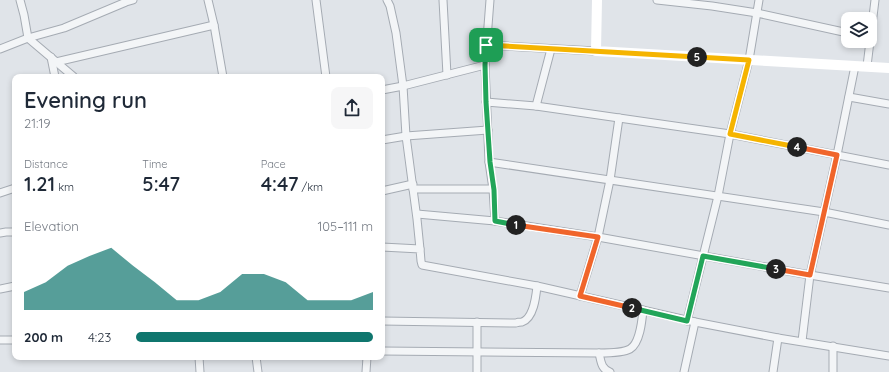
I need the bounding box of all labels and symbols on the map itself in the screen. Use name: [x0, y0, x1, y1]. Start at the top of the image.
pin: [469, 28, 503, 62]
pin: 5: [687, 47, 707, 67]
pin: 4: [787, 137, 807, 157]
pin: 1: [506, 215, 526, 235]
pin: 3: [766, 259, 786, 279]
pin: 2: [622, 298, 642, 318]

